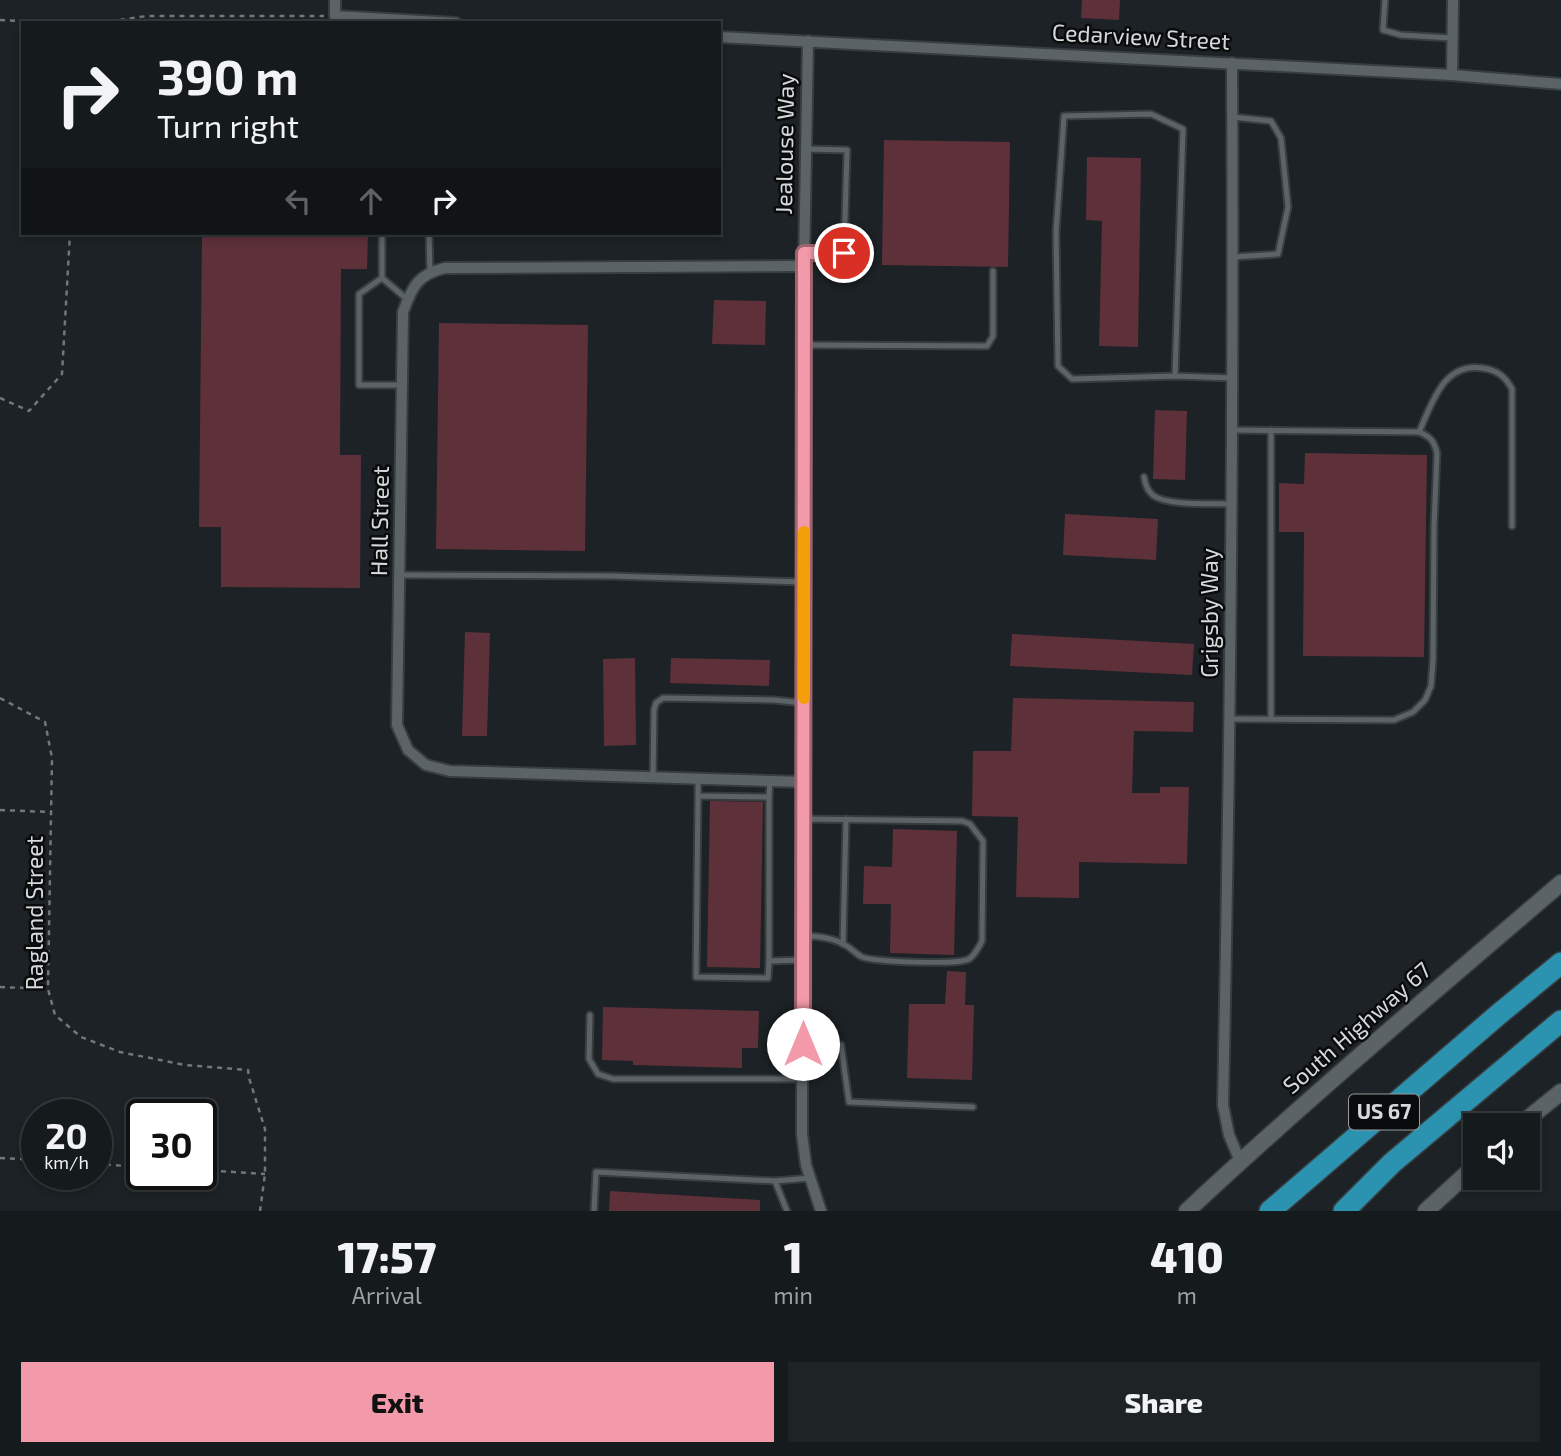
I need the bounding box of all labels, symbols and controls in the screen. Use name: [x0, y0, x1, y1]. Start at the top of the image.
street label: Cedarview Street: [1051, 17, 1231, 55]
text: 390 m: [157, 46, 298, 105]
icon: right: [42, 49, 133, 140]
street label: Jealouse Way: [769, 73, 799, 215]
text: Turn right: [157, 106, 299, 144]
icon: left: [279, 182, 317, 220]
icon: ahead: [352, 182, 390, 220]
icon: right: [425, 182, 463, 220]
pin: [814, 223, 874, 283]
icon: arrive: [825, 234, 863, 272]
street label: Hall Street: [364, 465, 394, 576]
street label: Grigsby Way: [1195, 548, 1223, 678]
street label: Ragland Street: [20, 835, 48, 990]
street label: South Highway 67: [1277, 955, 1436, 1099]
position arrow: [766, 1007, 840, 1081]
road number: US 67: [1349, 1094, 1419, 1130]
speed limit sign: 30: [126, 1099, 217, 1190]
map controls: [1463, 1113, 1540, 1190]
button: sound: [1463, 1113, 1540, 1190]
text: 20: [45, 1114, 88, 1156]
text: km/h: [44, 1151, 89, 1173]
text: 17:57: [337, 1231, 436, 1281]
text: 1: [784, 1231, 803, 1281]
text: 410: [1150, 1231, 1224, 1281]
text: Arrival: [352, 1281, 422, 1309]
text: min: [774, 1281, 813, 1309]
text: m: [1177, 1281, 1197, 1309]
button: Exit: [21, 1362, 774, 1442]
button: Share: [788, 1362, 1540, 1442]

